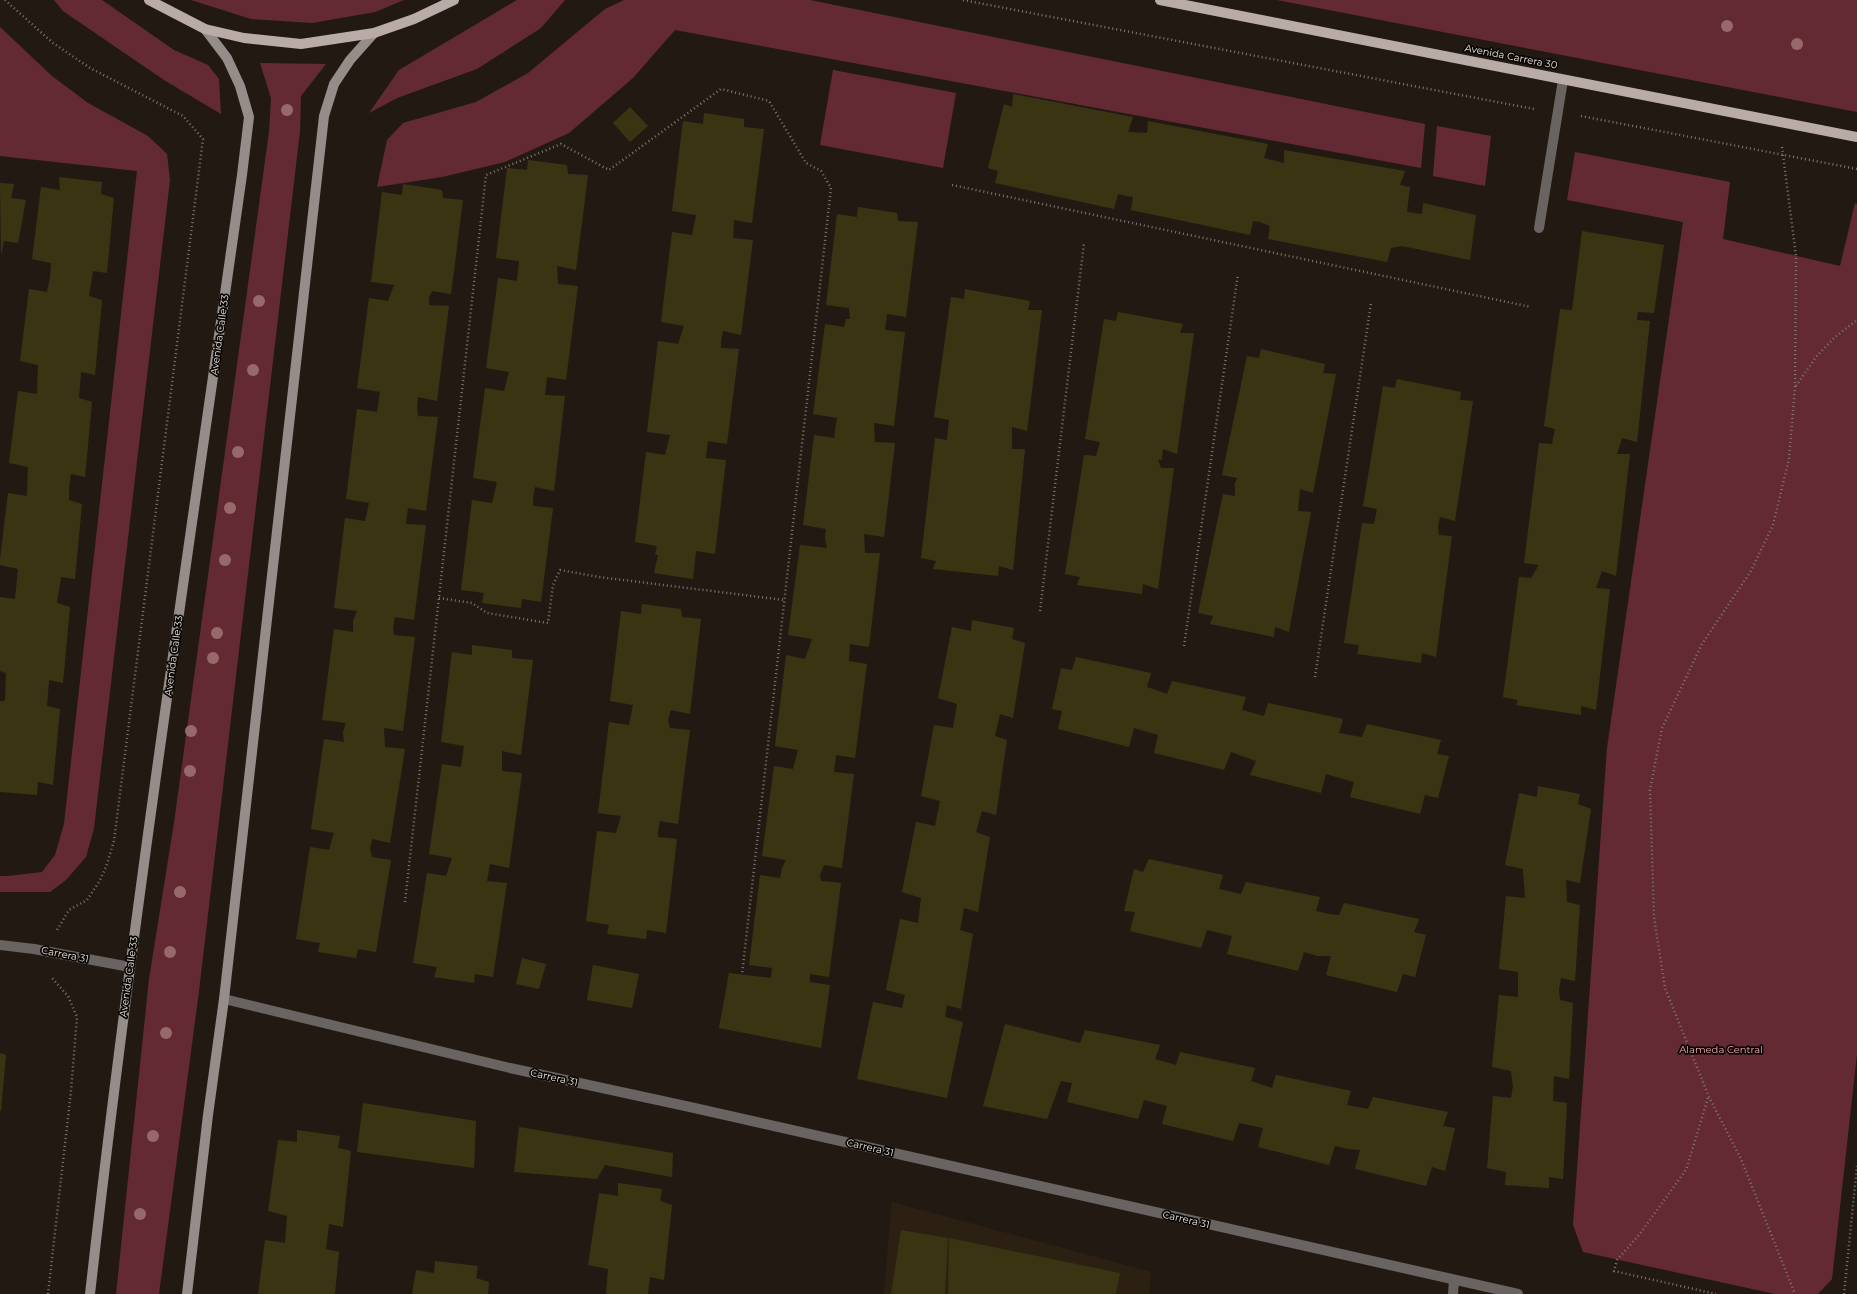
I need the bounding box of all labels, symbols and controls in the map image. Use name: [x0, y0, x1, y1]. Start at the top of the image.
street label: Avenida Carrera 30: [1464, 42, 1558, 72]
street label: Avenida Calle 33: [208, 294, 232, 376]
street label: Avenida Calle 33: [162, 615, 186, 697]
street label: Avenida Calle 33: [117, 936, 141, 1018]
street label: Carrera 31: [40, 945, 90, 965]
park label: Alameda Central: [1679, 1044, 1763, 1056]
street label: Carrera 31: [529, 1067, 579, 1089]
street label: Carrera 31: [845, 1137, 895, 1159]
street label: Carrera 31: [1161, 1209, 1211, 1231]

